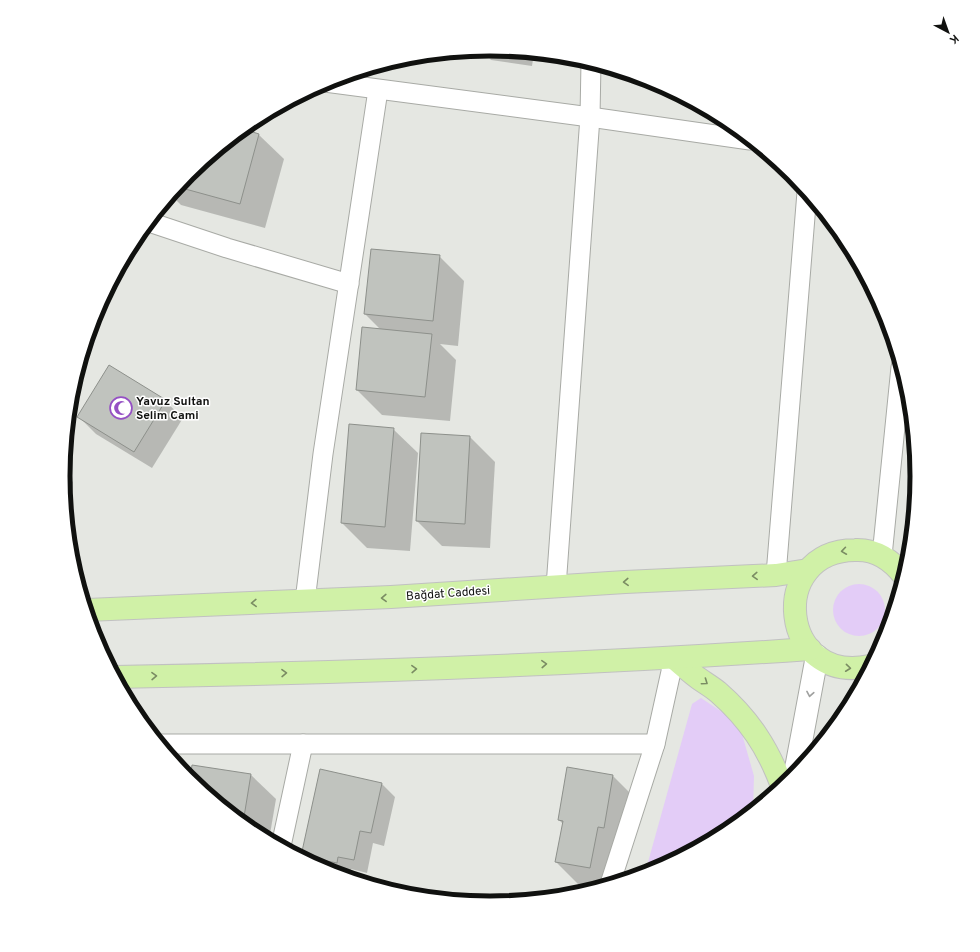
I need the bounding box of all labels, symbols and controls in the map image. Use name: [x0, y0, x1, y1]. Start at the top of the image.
north arrow: [928, 12, 968, 52]
text: K: [946, 31, 961, 47]
place label: Yavuz Sultan Selim Cami: [136, 394, 210, 424]
mosque icon: Yavuz Sultan Selim Cami: [108, 395, 134, 421]
one-way arrow: [841, 546, 848, 555]
one-way arrow: [752, 572, 758, 580]
one-way arrow: [623, 578, 629, 587]
street label: Bağdat Caddesi: [405, 583, 491, 605]
one-way arrow: [381, 593, 387, 602]
one-way arrow: [251, 599, 257, 607]
one-way arrow: [541, 660, 547, 669]
one-way arrow: [845, 663, 851, 672]
one-way arrow: [411, 665, 417, 674]
one-way arrow: [281, 669, 287, 677]
one-way arrow: [151, 672, 157, 680]
one-way arrow: [700, 677, 707, 684]
one-way arrow: [806, 691, 815, 697]

